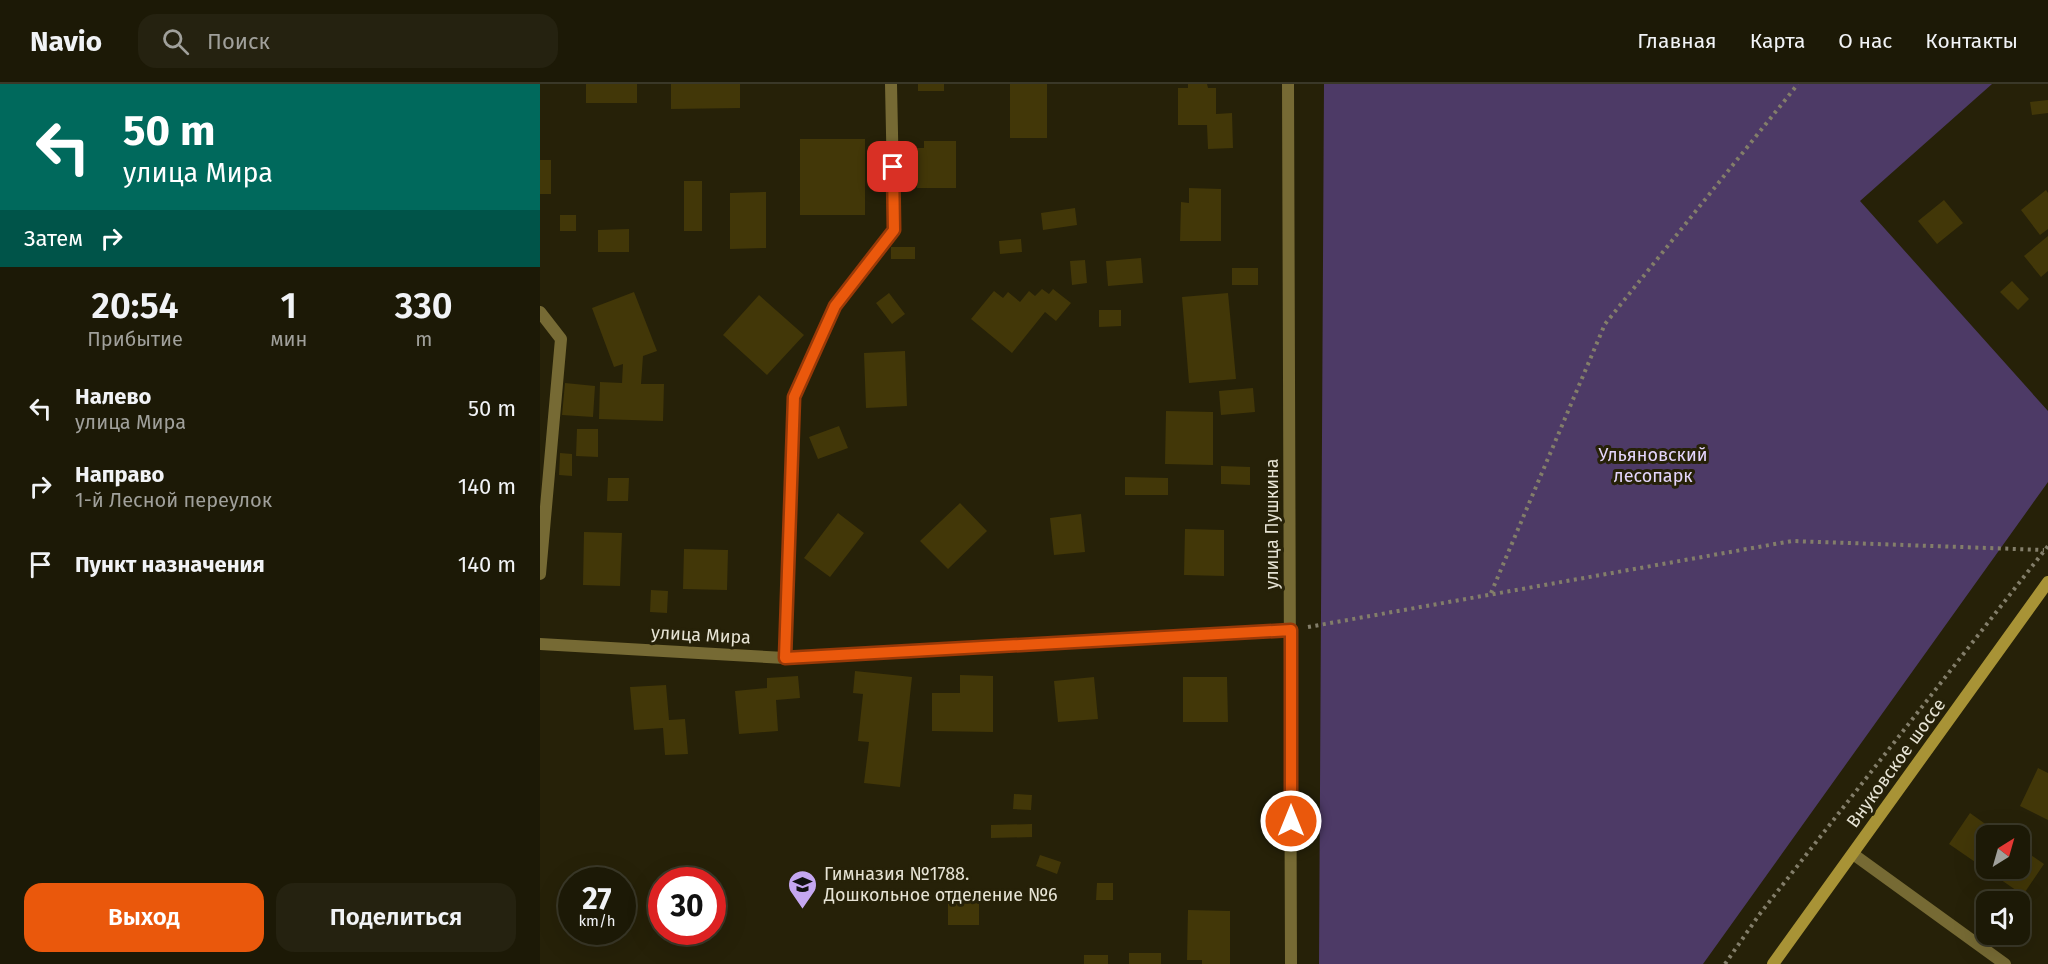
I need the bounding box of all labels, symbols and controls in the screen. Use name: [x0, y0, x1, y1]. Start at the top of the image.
search box: [138, 14, 558, 68]
text: Navio: [30, 25, 102, 58]
icon: search: [159, 25, 192, 58]
text: Поиск: [207, 28, 270, 55]
text: Главная: [1637, 28, 1717, 54]
text: Карта: [1750, 28, 1805, 54]
text: О нас: [1838, 28, 1892, 54]
text: Контакты: [1925, 28, 2018, 54]
text: 50 m: [123, 106, 216, 156]
icon: left: [24, 108, 102, 186]
pin: [867, 141, 918, 192]
icon: arrive: [876, 150, 909, 183]
text: улица Мира: [123, 157, 273, 189]
icon: right: [95, 222, 128, 255]
text: Затем: [24, 225, 83, 252]
text: 20:54: [91, 284, 179, 328]
text: 1: [281, 284, 297, 328]
text: 330: [395, 284, 453, 328]
text: Прибытие: [87, 327, 183, 351]
text: мин: [270, 327, 307, 351]
text: m: [415, 327, 432, 351]
text: Налево: [75, 383, 151, 410]
icon: left: [24, 392, 57, 425]
text: 50 m: [468, 395, 516, 422]
text: улица Мира: [75, 410, 186, 434]
park label: Ульяновский лесопарк: [1598, 444, 1708, 487]
street label: улица Пушкина: [1261, 459, 1283, 589]
text: Направо: [75, 461, 164, 488]
icon: right: [24, 470, 57, 503]
text: 140 m: [458, 473, 516, 500]
text: 1-й Лесной переулок: [75, 488, 272, 512]
icon: arrive: [24, 548, 57, 581]
text: Пункт назначения: [75, 551, 265, 578]
text: 140 m: [458, 551, 516, 578]
street label: улица Мира: [650, 621, 752, 649]
street label: Внуковское шоссе: [1842, 694, 1950, 832]
position arrow: [1259, 789, 1323, 853]
north arrow: [1976, 825, 2030, 879]
map controls: [1976, 825, 2030, 945]
place label: Гимназия №1788. Дошкольное отделение №6: [823, 863, 1058, 906]
speed limit sign: 30: [648, 867, 726, 945]
school or university icon: Гимназия №1788. Дошкольное отделение №6: [787, 868, 819, 910]
text: 27: [582, 881, 612, 917]
button: Выход: [24, 883, 264, 952]
button: Поделиться: [276, 883, 516, 952]
button: sound: [1976, 891, 2030, 945]
text: km/h: [578, 912, 616, 930]

